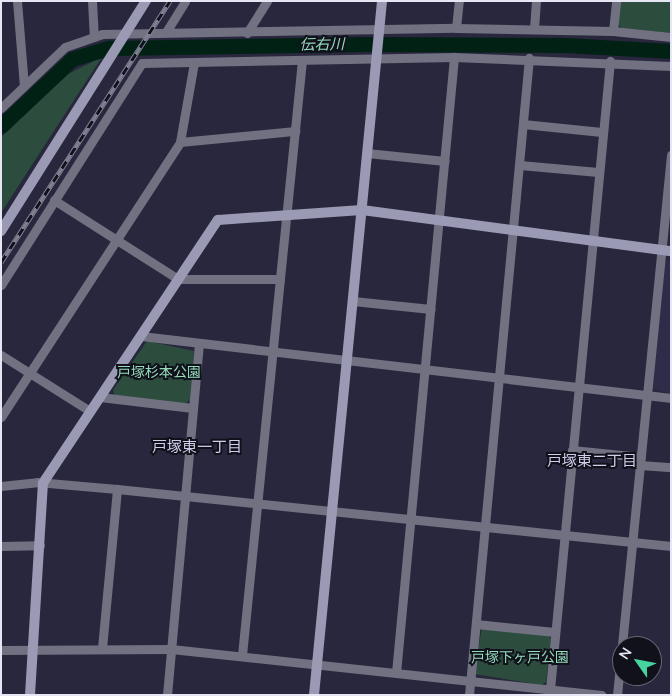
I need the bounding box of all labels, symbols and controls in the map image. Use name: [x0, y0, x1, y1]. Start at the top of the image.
water label: 伝右川: [299, 35, 345, 53]
park label: 戸塚杉本公園: [117, 364, 201, 380]
district label: 戸塚東一丁目: [152, 438, 242, 456]
district label: 戸塚東二丁目: [547, 452, 637, 470]
north arrow: [612, 636, 662, 686]
text: N: [615, 644, 636, 663]
park label: 戸塚下ヶ戸公園: [471, 649, 569, 665]

